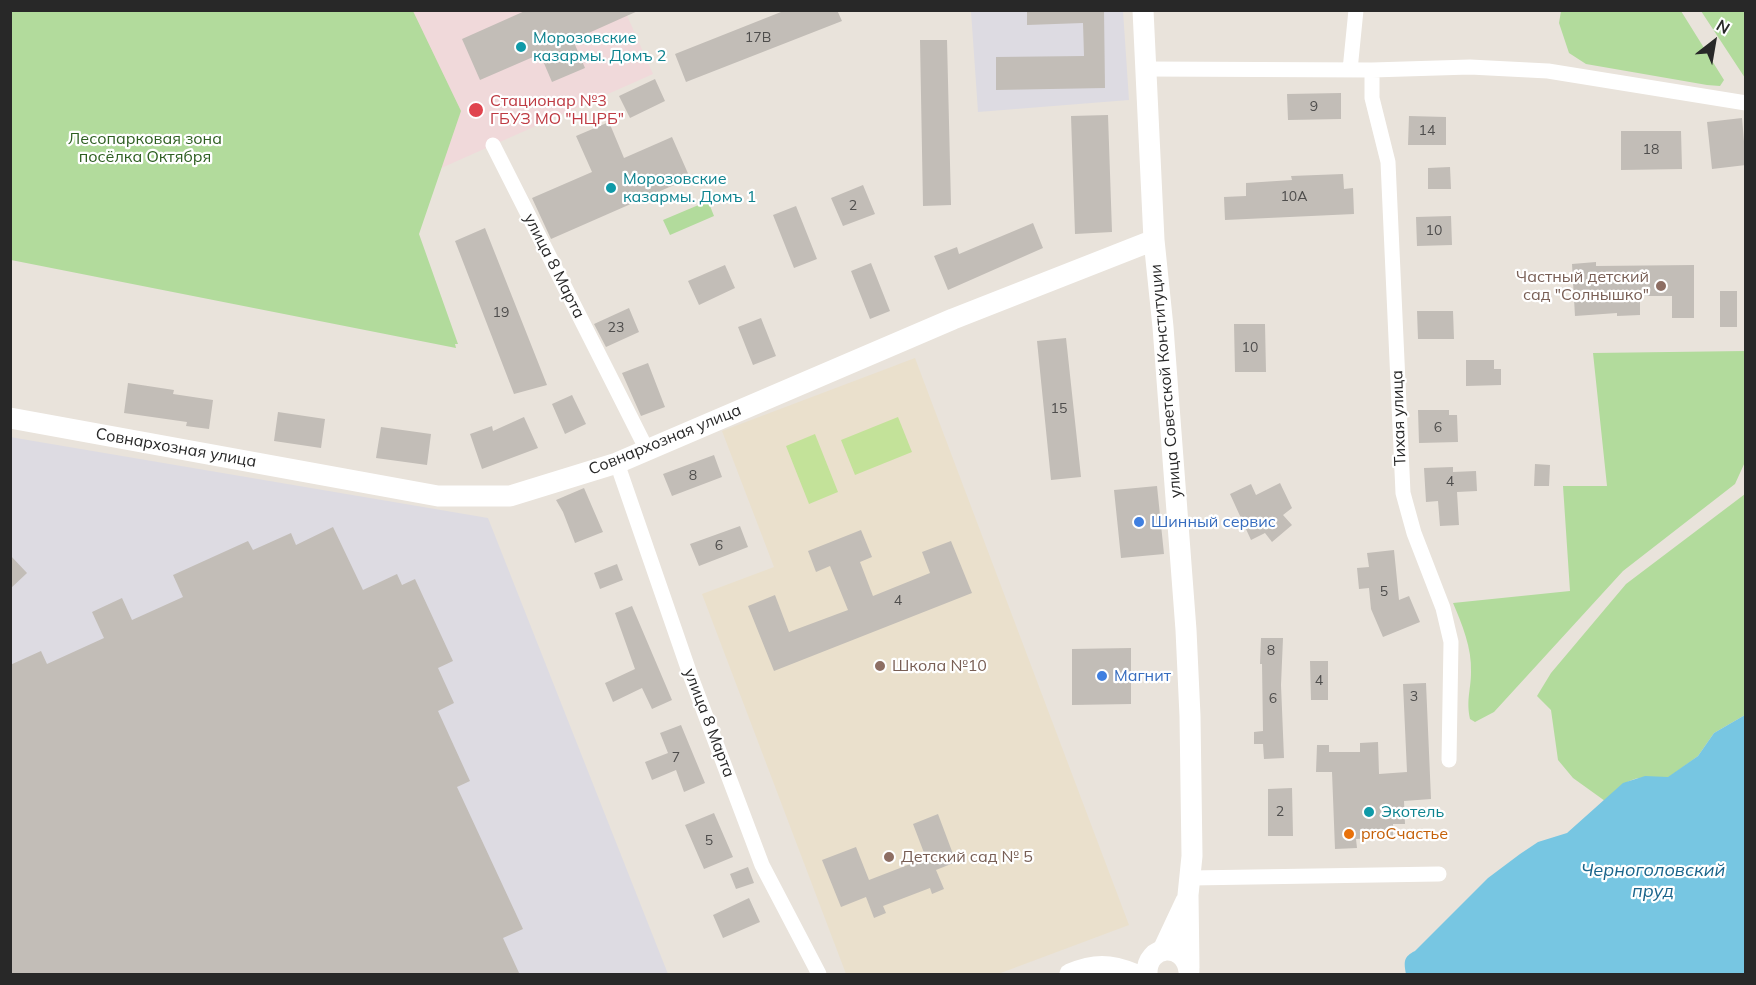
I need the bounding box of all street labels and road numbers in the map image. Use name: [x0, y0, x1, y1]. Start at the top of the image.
street label: улица 8 Марта: [519, 210, 589, 322]
street label: улица Советской Конституции: [1146, 263, 1186, 499]
street label: Тихая улица: [1388, 370, 1410, 466]
street label: Совнархозная улица: [586, 401, 744, 479]
street label: Совнархозная улица: [94, 424, 258, 472]
street label: улица 8 Марта: [679, 666, 739, 780]

